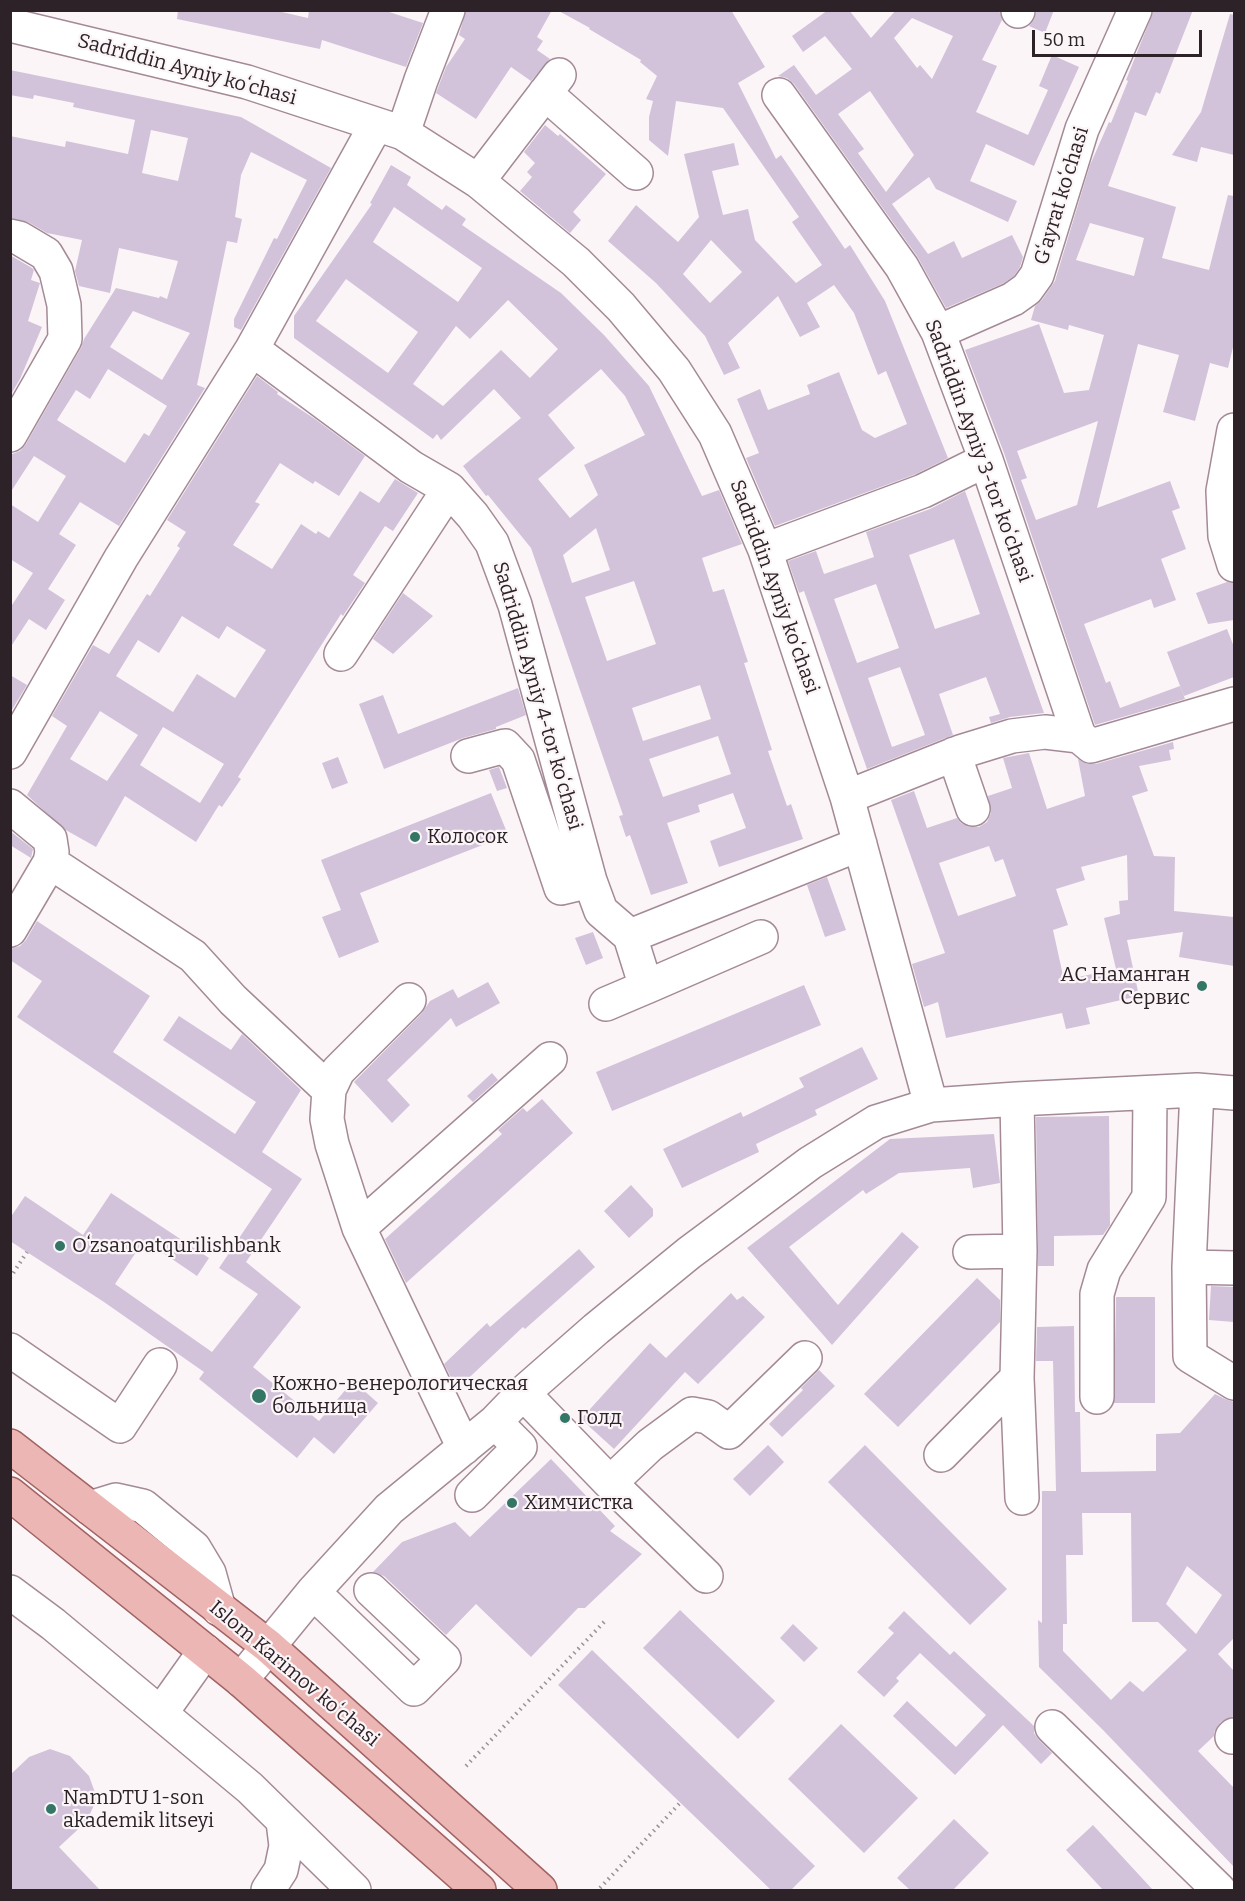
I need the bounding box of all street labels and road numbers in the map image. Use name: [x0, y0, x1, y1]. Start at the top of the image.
street label: Sadriddin Ayniy koʻchasi: [75, 29, 299, 111]
street label: Gʻayrat koʻchasi: [1030, 124, 1094, 268]
street label: Sadriddin Ayniy 3-tor koʻchasi: [919, 316, 1037, 586]
street label: Sadriddin Ayniy koʻchasi: [724, 477, 824, 697]
street label: Sadriddin Ayniy 4-tor koʻchasi: [487, 559, 587, 833]
street label: Islom Karimov koʻchasi: [204, 1596, 384, 1752]

